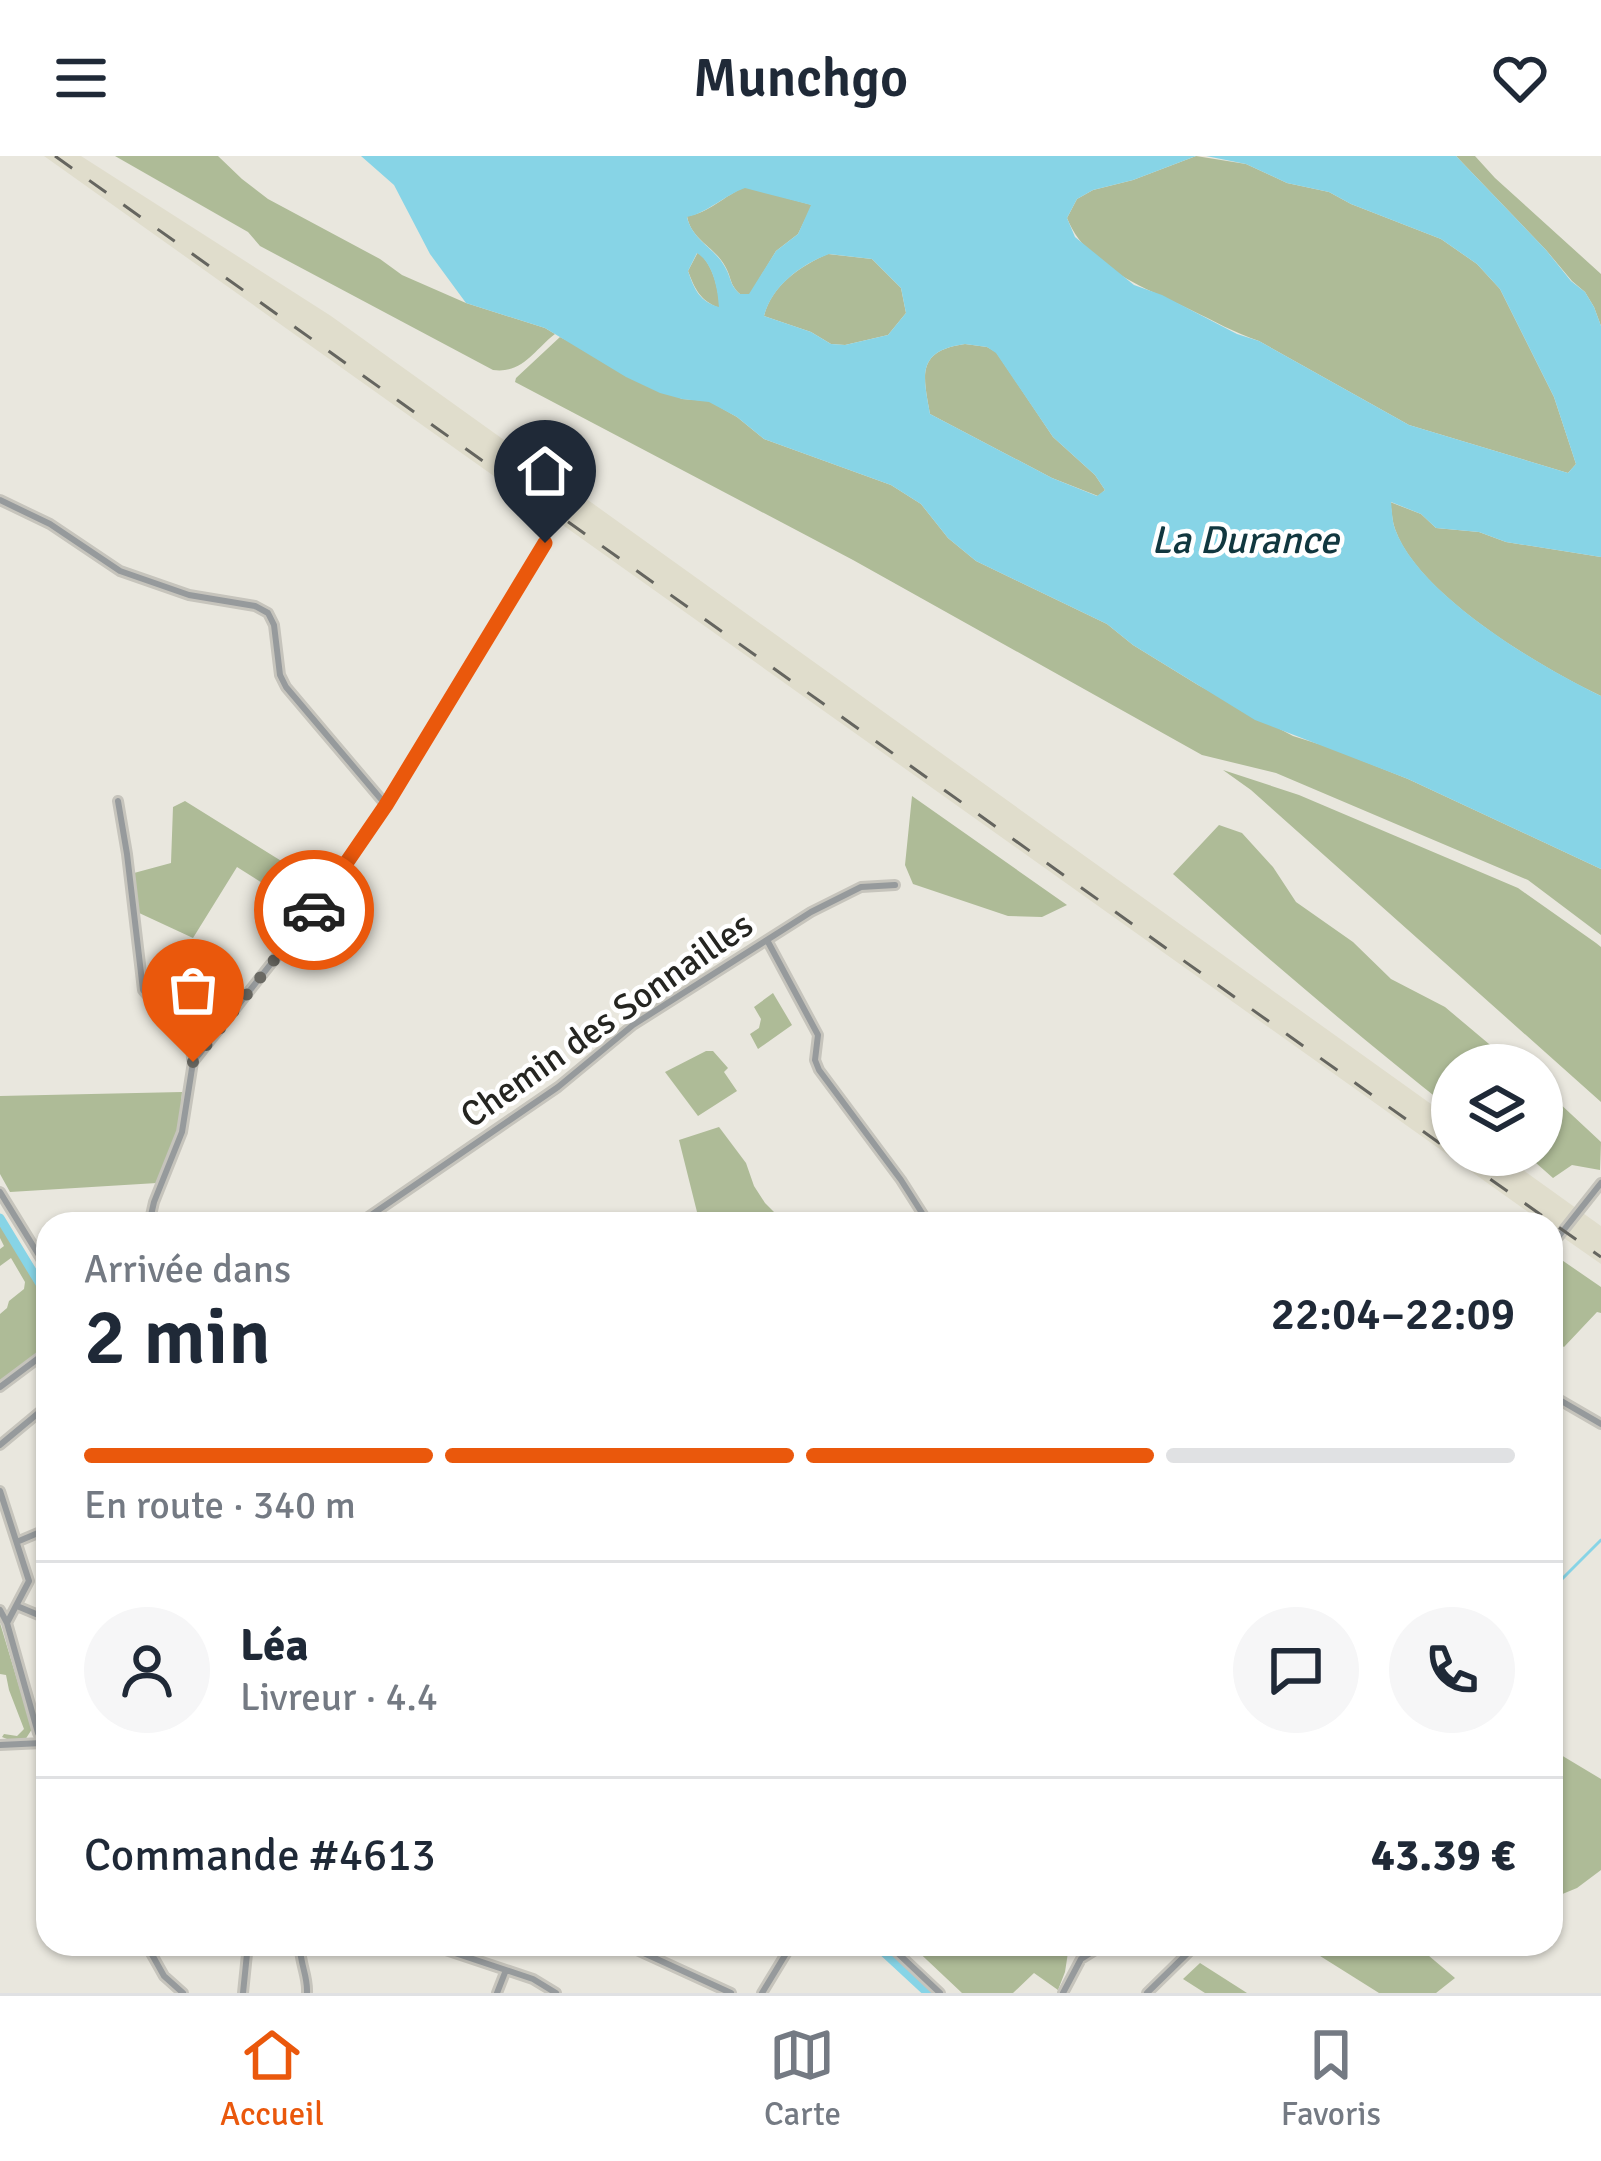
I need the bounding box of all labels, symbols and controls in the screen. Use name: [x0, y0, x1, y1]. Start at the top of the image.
icon: menu: [48, 45, 114, 111]
text: Munchgo: [693, 45, 908, 112]
icon: heart: [1487, 45, 1553, 111]
pin: [494, 420, 596, 543]
icon: home: [512, 438, 578, 504]
water label: La Durance: [1151, 516, 1341, 564]
courier: [254, 850, 374, 970]
icon: car: [281, 877, 347, 943]
street label: Chemin des Sonnailles: [452, 902, 762, 1138]
pin: [142, 939, 244, 1062]
icon: bag: [160, 957, 226, 1023]
map controls: [1431, 1044, 1563, 1176]
button: layers: [1431, 1044, 1563, 1176]
text: Arrivée dans: [84, 1245, 291, 1293]
text: 22:04–22:09: [1271, 1287, 1515, 1342]
text: 2 min: [84, 1290, 271, 1386]
text: En route · 340 m: [84, 1481, 356, 1529]
button: person: [84, 1607, 210, 1733]
button: chat: [1233, 1607, 1359, 1733]
button: phone: [1389, 1607, 1515, 1733]
text: Léa: [240, 1618, 309, 1673]
text: Livreur · 4.4: [240, 1673, 438, 1721]
text: Commande #4613: [84, 1828, 436, 1883]
text: 43.39 €: [1371, 1828, 1515, 1883]
tab: Accueil: [220, 2022, 324, 2135]
tab: Carte: [764, 2022, 841, 2135]
tab: Favoris: [1281, 2022, 1381, 2135]

